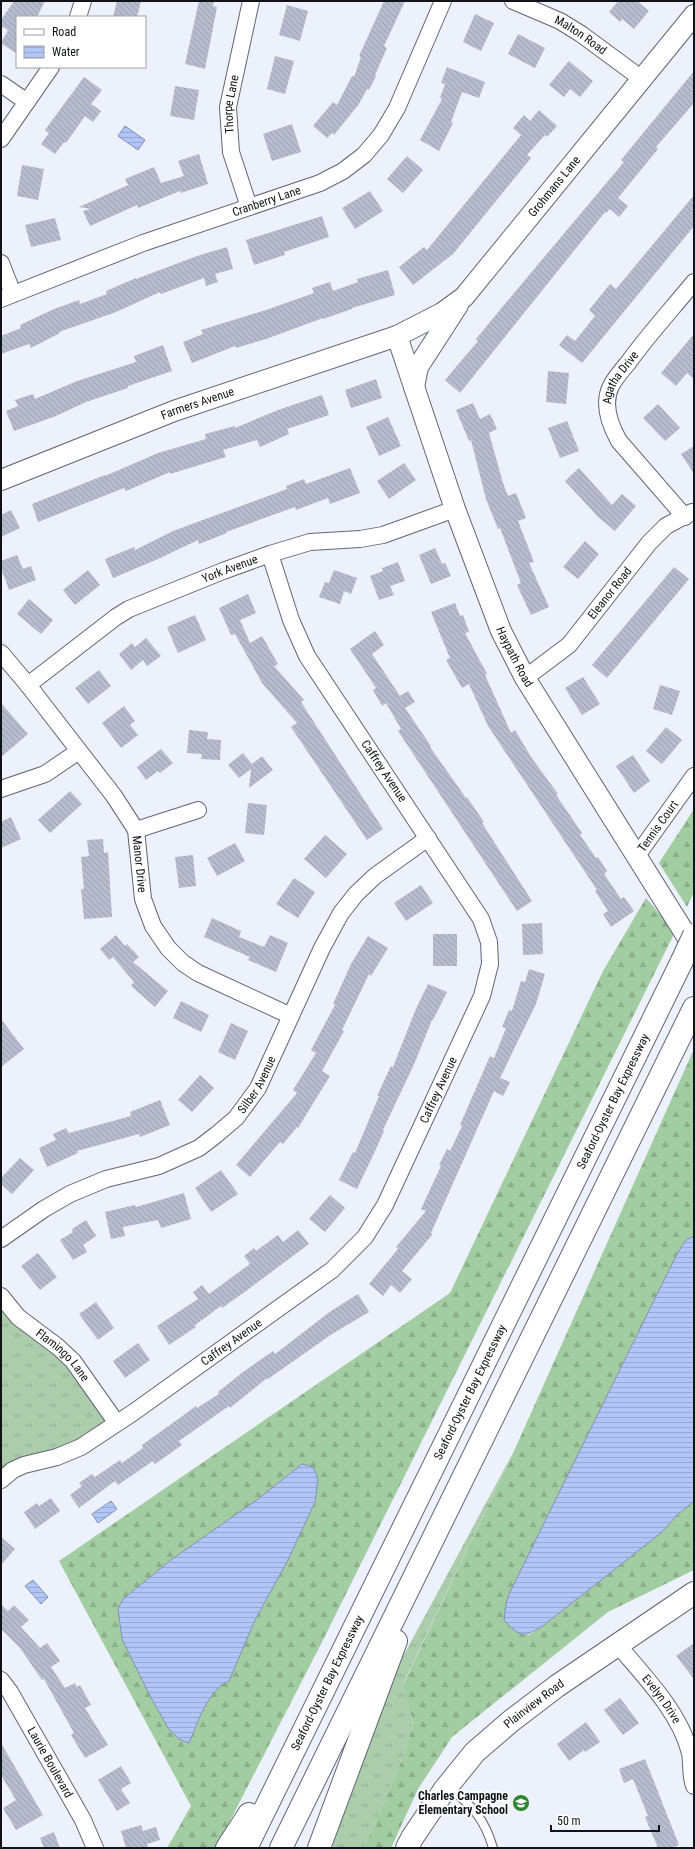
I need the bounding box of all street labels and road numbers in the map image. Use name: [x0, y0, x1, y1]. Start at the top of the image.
street label: Malton Road: [553, 13, 609, 58]
street label: Thorpe Lane: [221, 73, 242, 134]
street label: Grohmans Lane: [525, 153, 583, 220]
street label: Cranberry Lane: [230, 183, 303, 219]
street label: Agatha Drive: [600, 348, 642, 405]
street label: Farmers Avenue: [159, 384, 236, 422]
street label: York Avenue: [200, 552, 260, 586]
street label: Eleanor Road: [585, 564, 635, 622]
street label: Haypath Road: [493, 625, 536, 690]
street label: Caffrey Avenue: [358, 737, 410, 805]
street label: Tennis Court: [635, 797, 682, 855]
street label: Manor Drive: [130, 835, 149, 894]
street label: Seaford-Oyster Bay Expressway: [574, 1031, 652, 1171]
street label: Silber Avenue: [235, 1053, 279, 1116]
street label: Caffrey Avenue: [417, 1054, 460, 1125]
street label: Caffrey Avenue: [198, 1315, 265, 1369]
street label: Seaford-Oyster Bay Expressway: [431, 1322, 509, 1462]
street label: Flamingo Lane: [33, 1326, 92, 1384]
street label: Seaford-Oyster Bay Expressway: [288, 1613, 366, 1753]
street label: Evelyn Drive: [639, 1672, 684, 1726]
street label: Plainview Road: [501, 1676, 567, 1731]
street label: Laurie Boulevard: [24, 1725, 76, 1800]

